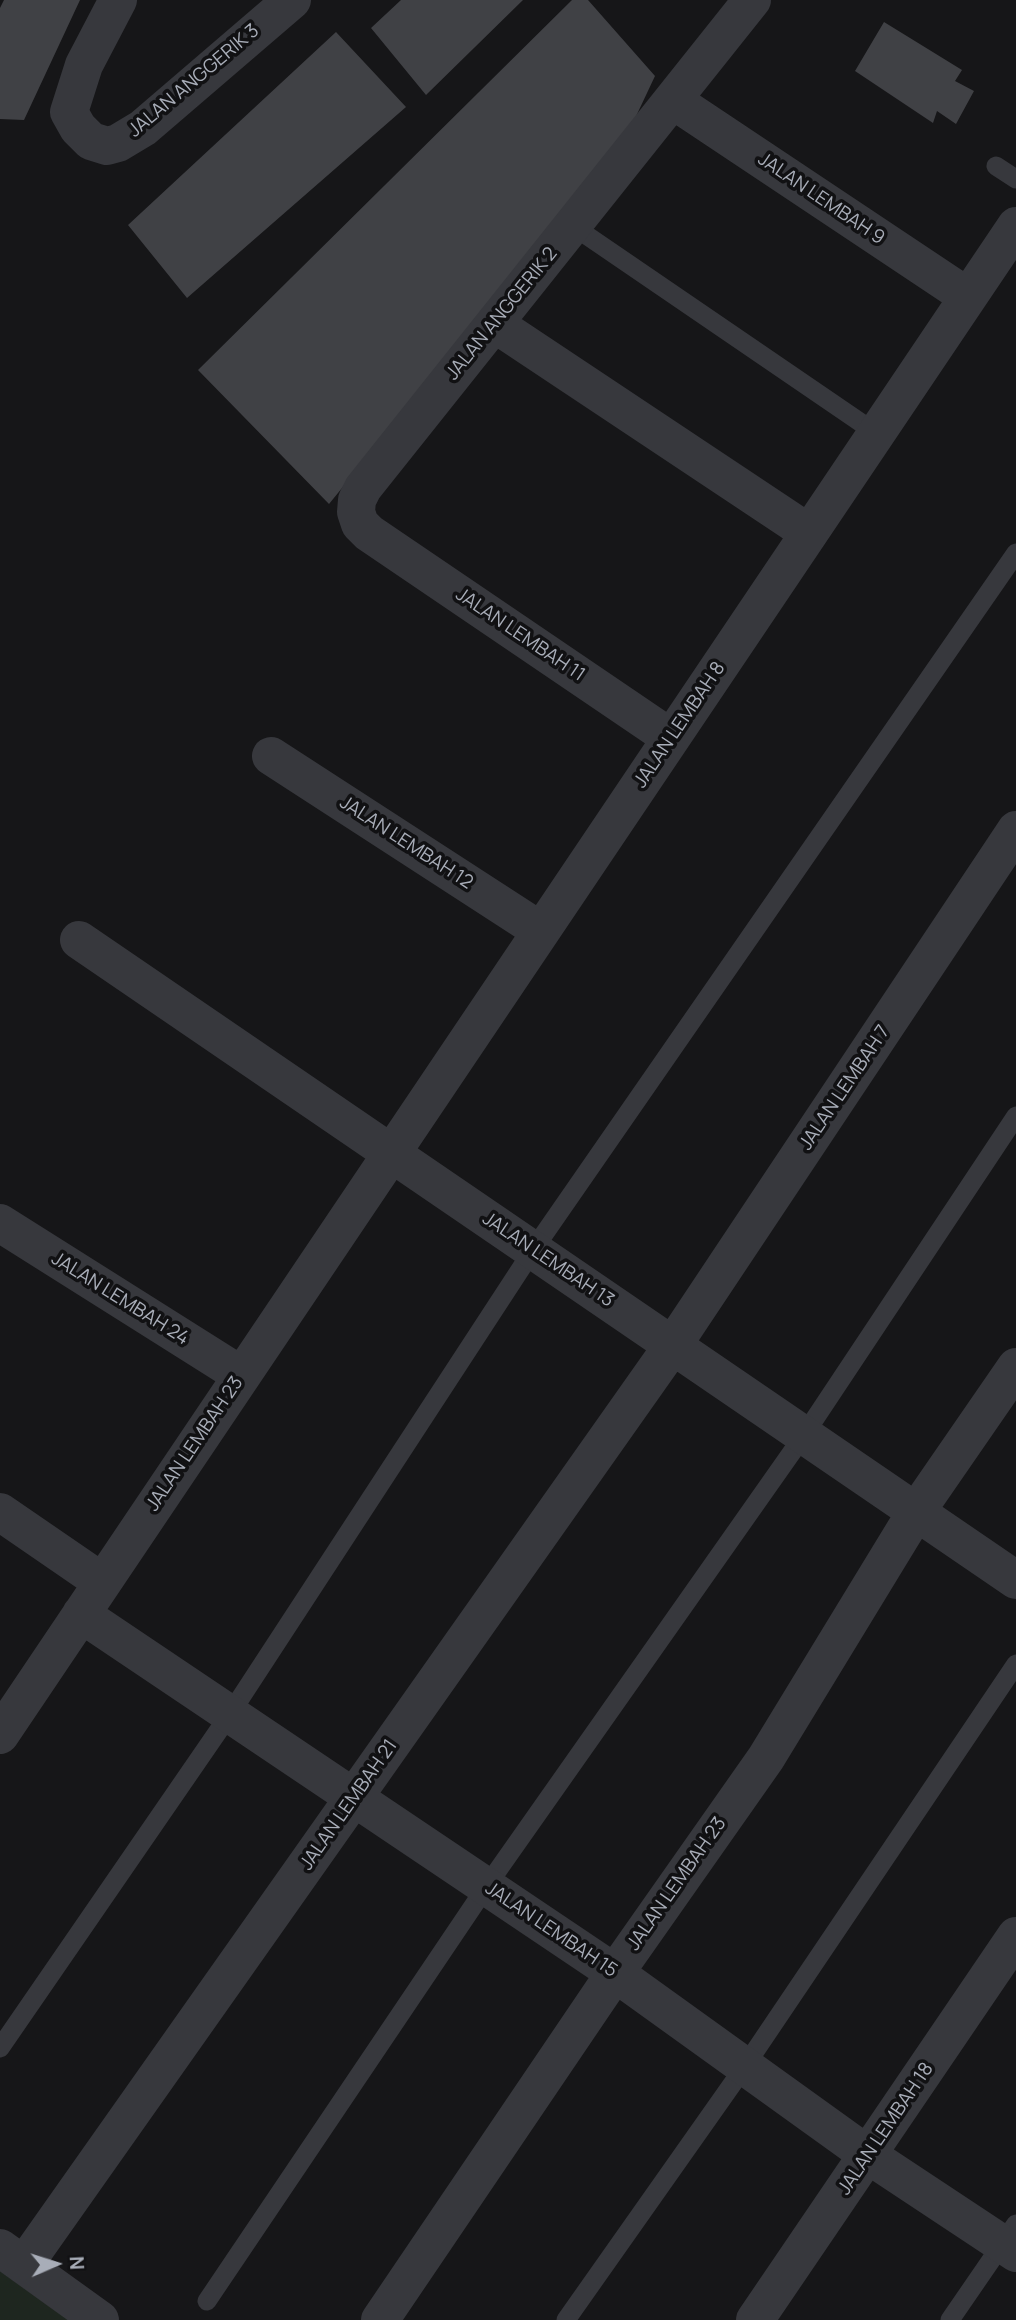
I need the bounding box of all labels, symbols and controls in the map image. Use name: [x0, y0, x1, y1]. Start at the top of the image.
street label: JALAN ANGGERIK 3: [124, 20, 264, 142]
street label: JALAN LEMBAH 9: [753, 148, 889, 250]
street label: JALAN ANGGERIK 2: [442, 243, 562, 385]
street label: JALAN LEMBAH 11: [451, 583, 589, 687]
street label: JALAN LEMBAH 8: [629, 658, 731, 792]
street label: JALAN LEMBAH 12: [335, 791, 477, 895]
street label: JALAN LEMBAH 7: [795, 1021, 895, 1155]
street label: JALAN LEMBAH 13: [478, 1208, 618, 1312]
street label: JALAN LEMBAH 24: [47, 1248, 193, 1350]
street label: JALAN LEMBAH 23: [142, 1372, 248, 1516]
street label: JALAN LEMBAH 21: [295, 1735, 403, 1875]
street label: JALAN LEMBAH 23: [623, 1813, 731, 1955]
street label: JALAN LEMBAH 15: [481, 1877, 621, 1983]
street label: JALAN LEMBAH 18: [833, 2059, 939, 2199]
north arrow: [21, 2229, 91, 2299]
text: N: [64, 2255, 90, 2270]

